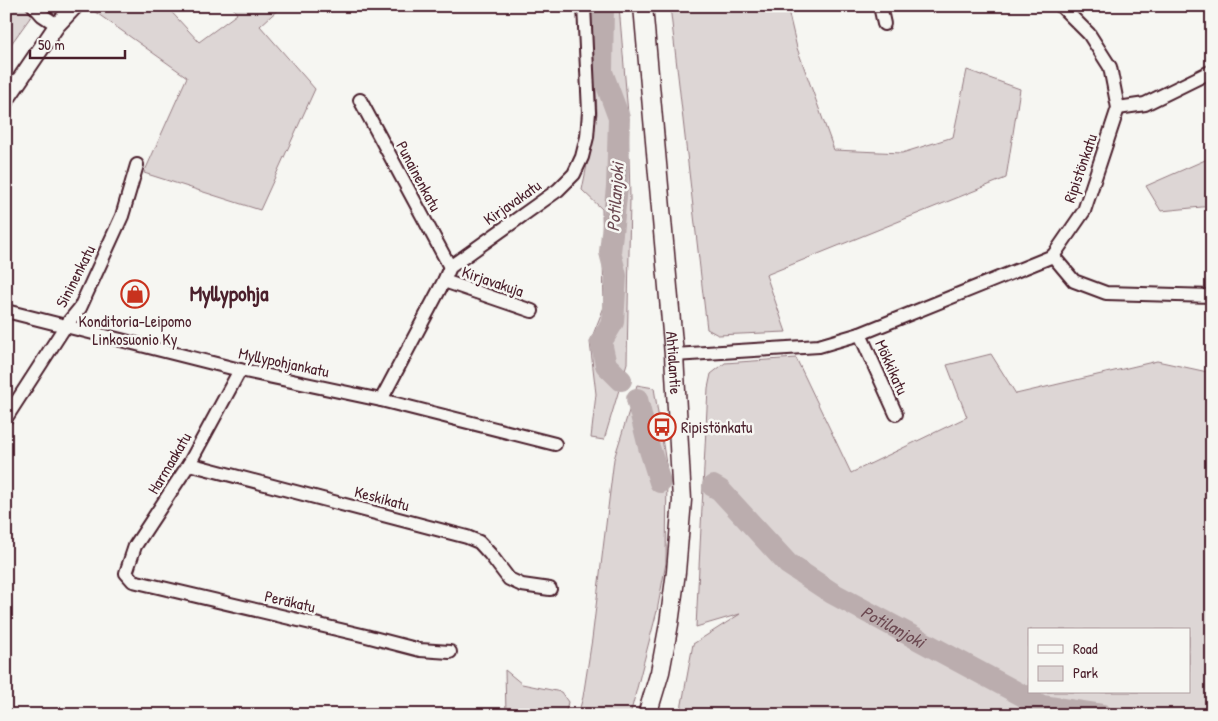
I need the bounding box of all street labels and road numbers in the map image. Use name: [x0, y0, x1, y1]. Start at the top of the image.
street label: Ripistönkatu: [1058, 130, 1102, 205]
street label: Punainenkatu: [391, 137, 447, 216]
street label: Kirjavakatu: [479, 174, 546, 230]
street label: Sininenkatu: [50, 240, 100, 311]
street label: Kirjavakuja: [459, 260, 527, 302]
street label: Ahtialantie: [661, 330, 687, 395]
street label: Mökkikatu: [870, 336, 914, 398]
street label: Myllypohjankatu: [237, 342, 332, 382]
street label: Harmaakatu: [142, 428, 196, 498]
street label: Keskikatu: [352, 480, 412, 516]
street label: Peräkatu: [263, 585, 318, 618]

